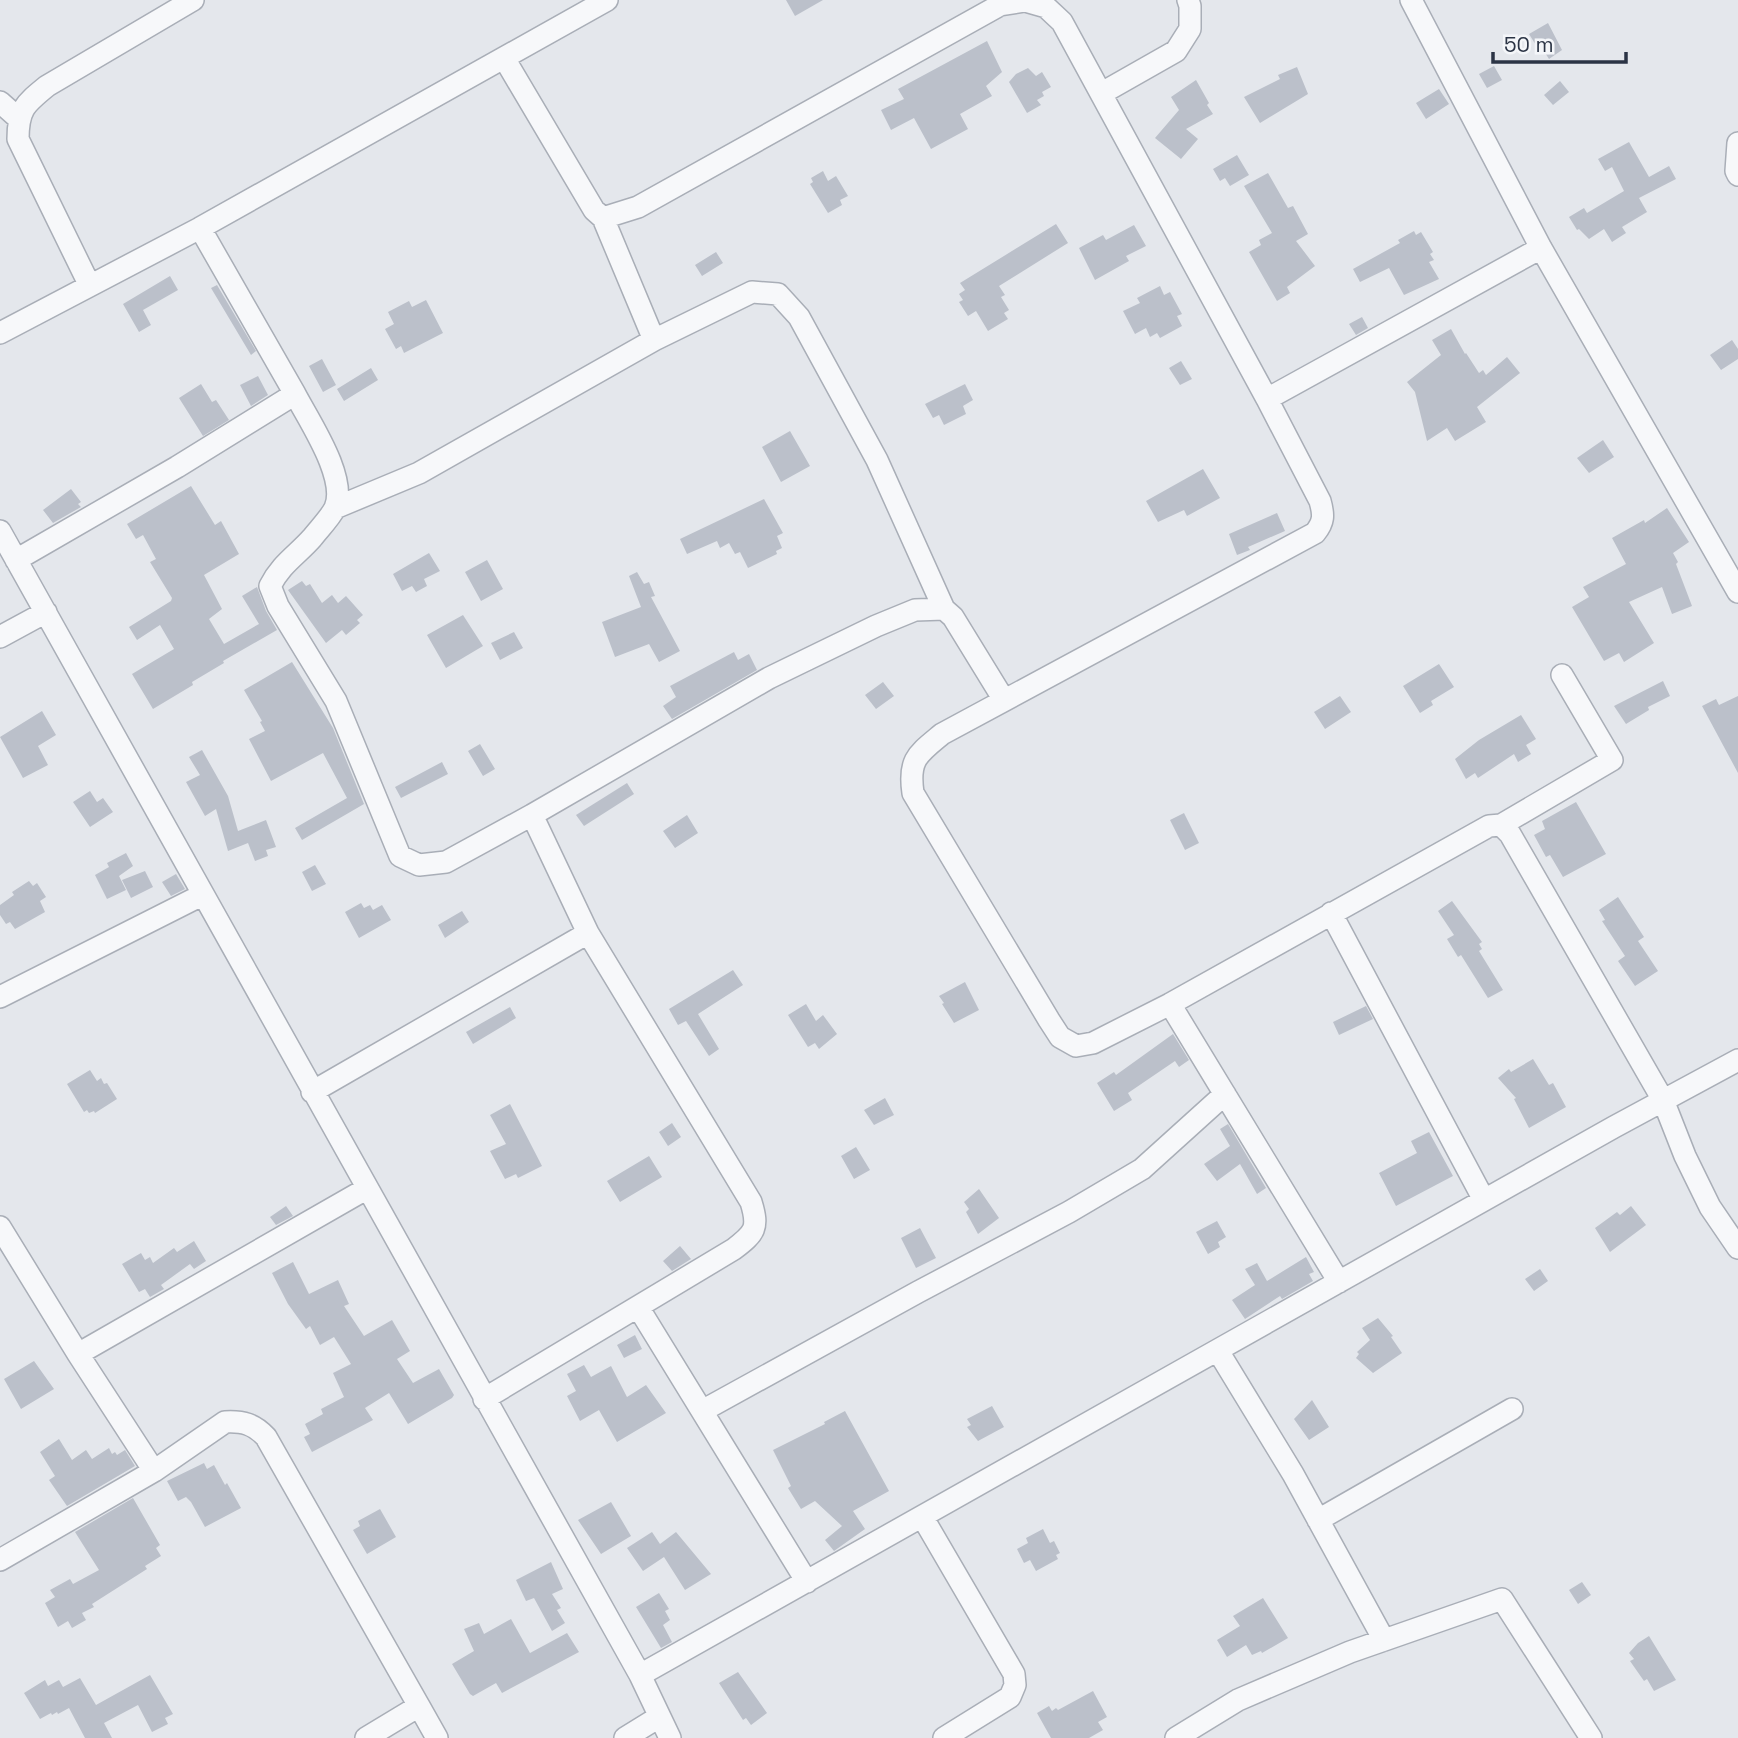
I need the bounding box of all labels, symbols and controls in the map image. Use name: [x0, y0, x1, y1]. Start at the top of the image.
scale bar: [1493, 21, 1626, 65]
text: 50 m: [1504, 31, 1554, 58]

